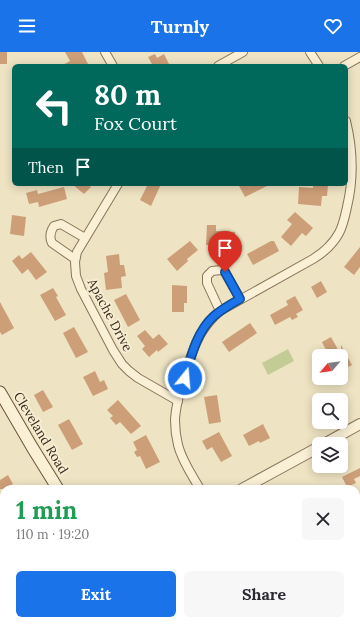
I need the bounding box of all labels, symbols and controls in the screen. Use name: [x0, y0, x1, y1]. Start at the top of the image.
icon: menu: [16, 15, 38, 37]
text: Turnly: [151, 15, 209, 38]
icon: heart: [322, 15, 344, 37]
text: 80 m: [94, 77, 161, 113]
icon: left: [28, 80, 80, 132]
text: Fox Court: [94, 112, 177, 135]
icon: arrive: [72, 156, 94, 178]
text: Then: [28, 158, 64, 177]
pin: [208, 231, 242, 272]
icon: arrive: [214, 237, 236, 259]
street label: Apache Drive: [83, 275, 136, 354]
north arrow: [312, 349, 348, 385]
map controls: [312, 349, 348, 473]
position arrow: [164, 357, 206, 399]
street label: Cleveland Road: [10, 389, 72, 477]
button: search: [312, 393, 348, 429]
button: layers: [312, 437, 348, 473]
text: 1 min: [16, 495, 77, 526]
button: close: [302, 498, 344, 540]
text: 110 m · 19:20: [16, 526, 89, 543]
button: Exit: [16, 571, 176, 617]
button: Share: [184, 571, 344, 617]

